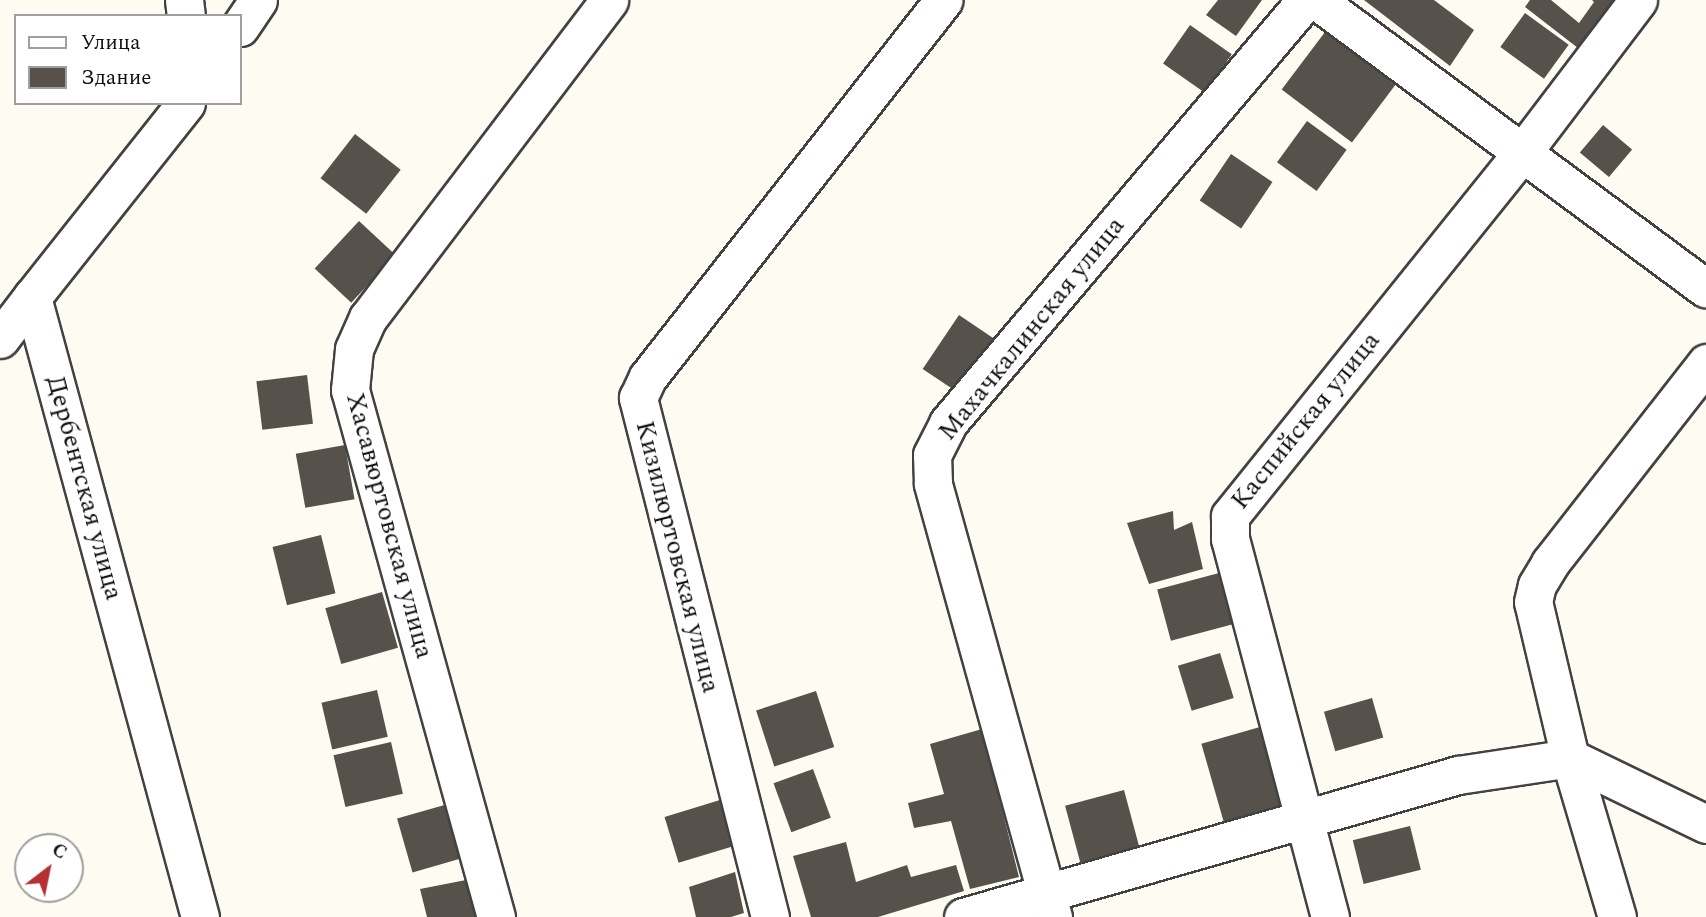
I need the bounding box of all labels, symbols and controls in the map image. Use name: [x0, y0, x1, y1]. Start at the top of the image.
legend: [14, 14, 242, 105]
text: Улица: [81, 27, 140, 59]
text: Здание: [81, 62, 151, 94]
street label: Махачкалинская улица: [932, 211, 1132, 447]
street label: Каспийская улица: [1225, 326, 1387, 516]
street label: Дербентская улица: [39, 372, 129, 604]
street label: Хасавюртовская улица: [338, 390, 440, 662]
street label: Кизилюртовская улица: [628, 418, 726, 696]
north arrow: [14, 833, 84, 903]
text: С: [46, 836, 73, 867]

